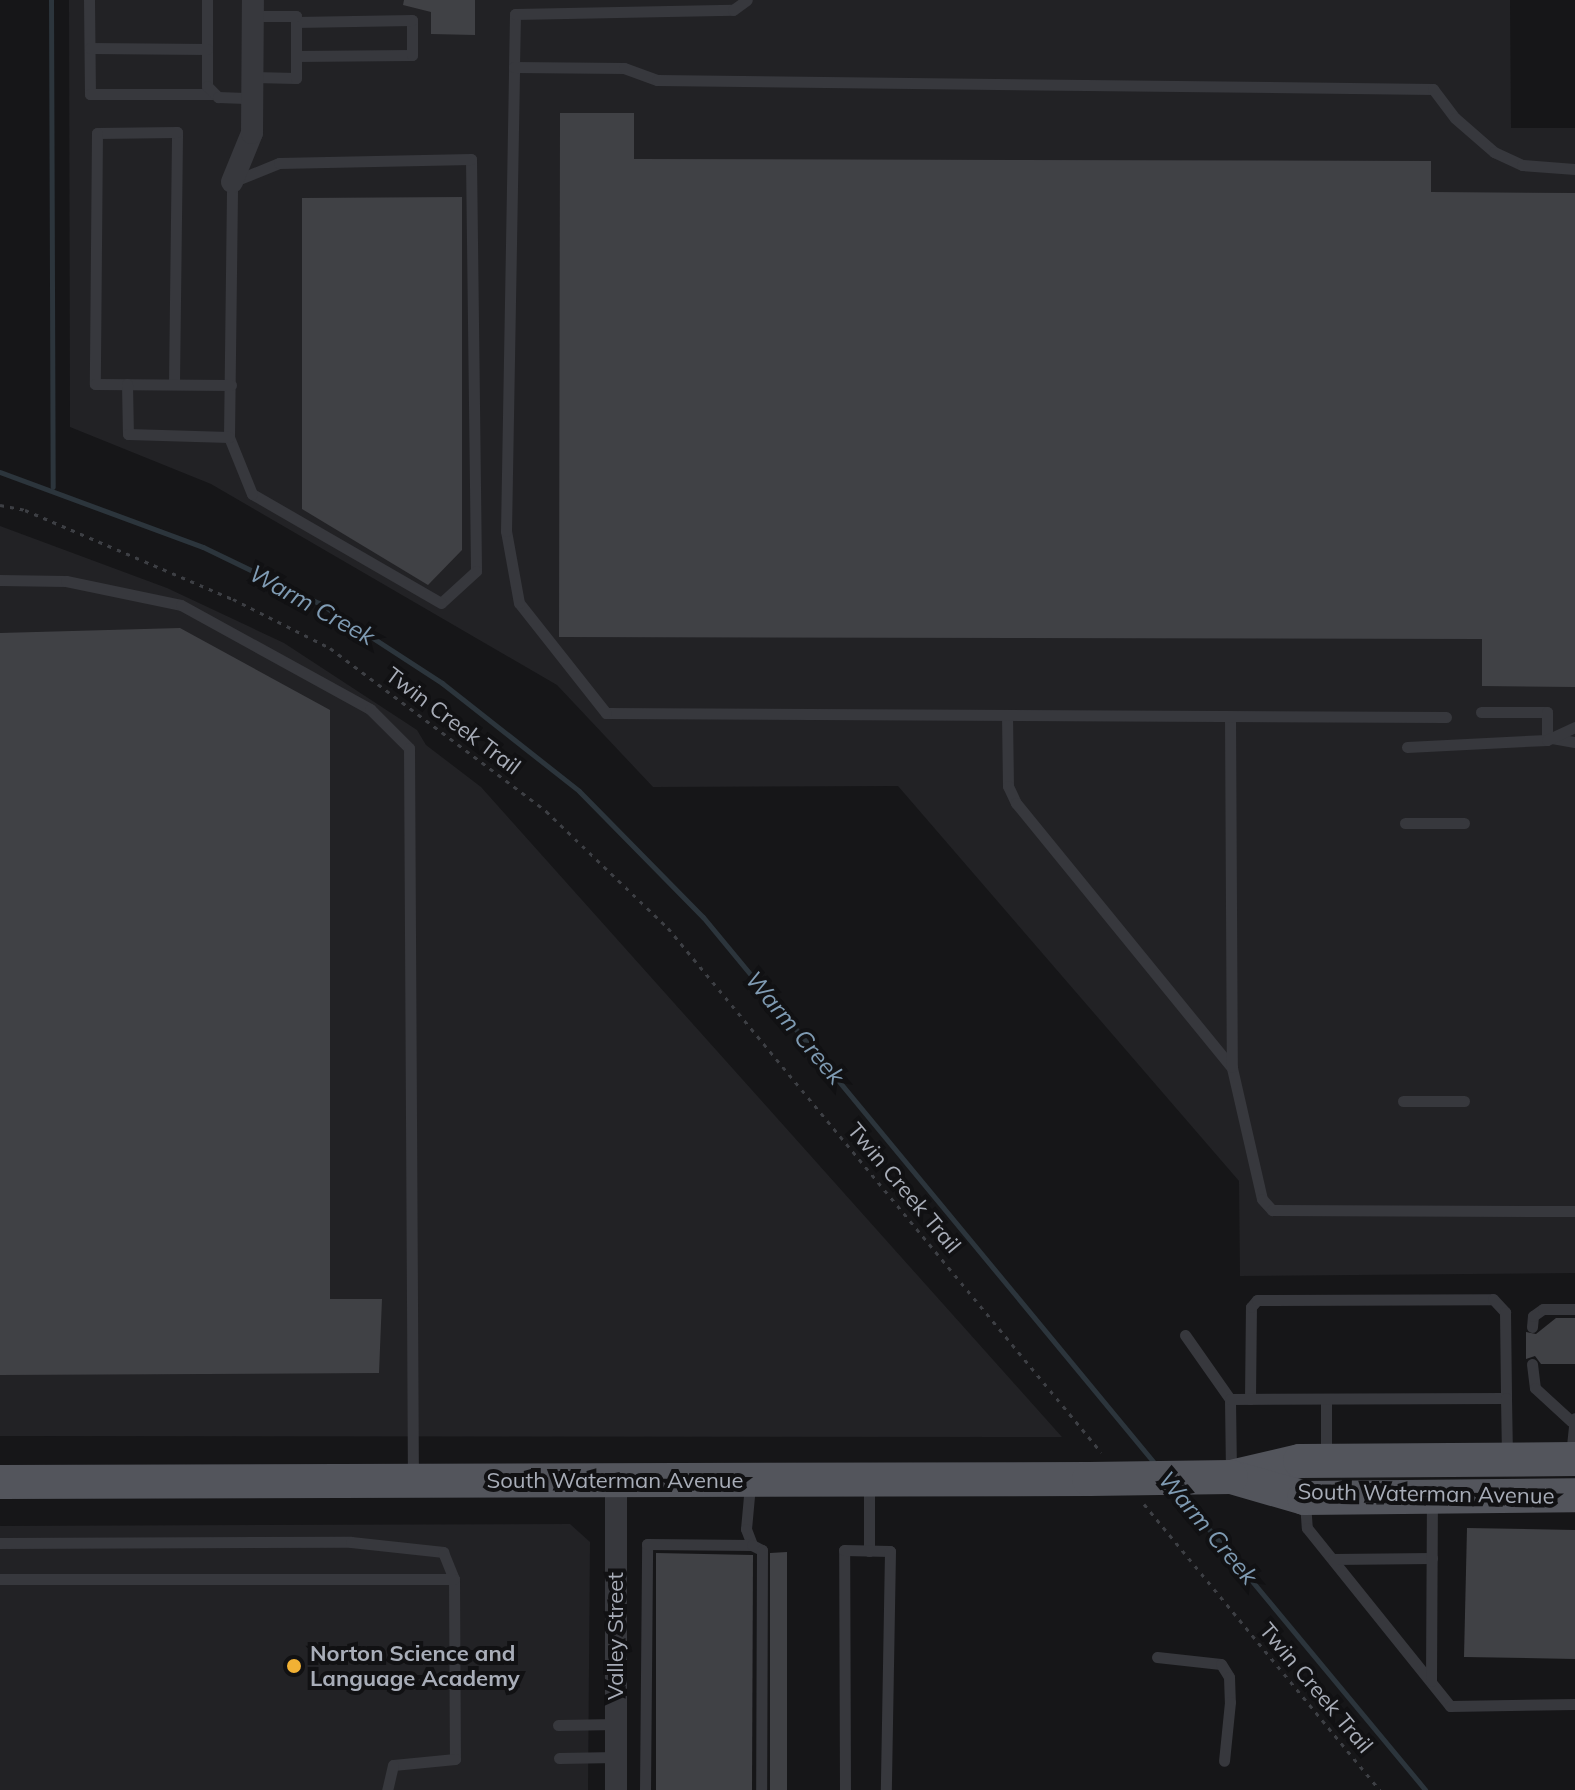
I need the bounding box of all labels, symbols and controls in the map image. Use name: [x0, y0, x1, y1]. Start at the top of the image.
water label: Warm Creek: [244, 559, 380, 651]
street label: Twin Creek Trail: [380, 662, 526, 780]
water label: Warm Creek: [739, 965, 851, 1091]
street label: Twin Creek Trail: [842, 1118, 966, 1258]
water label: Warm Creek: [1152, 1465, 1264, 1591]
street label: South Waterman Avenue: [486, 1468, 744, 1494]
street label: South Waterman Avenue: [1297, 1479, 1555, 1509]
street label: Valley Street: [603, 1572, 629, 1700]
street label: Twin Creek Trail: [1254, 1618, 1378, 1758]
place label: Norton Science and Language Academy: [310, 1640, 520, 1692]
marker: Norton Science and Language Academy: [285, 1657, 303, 1675]

